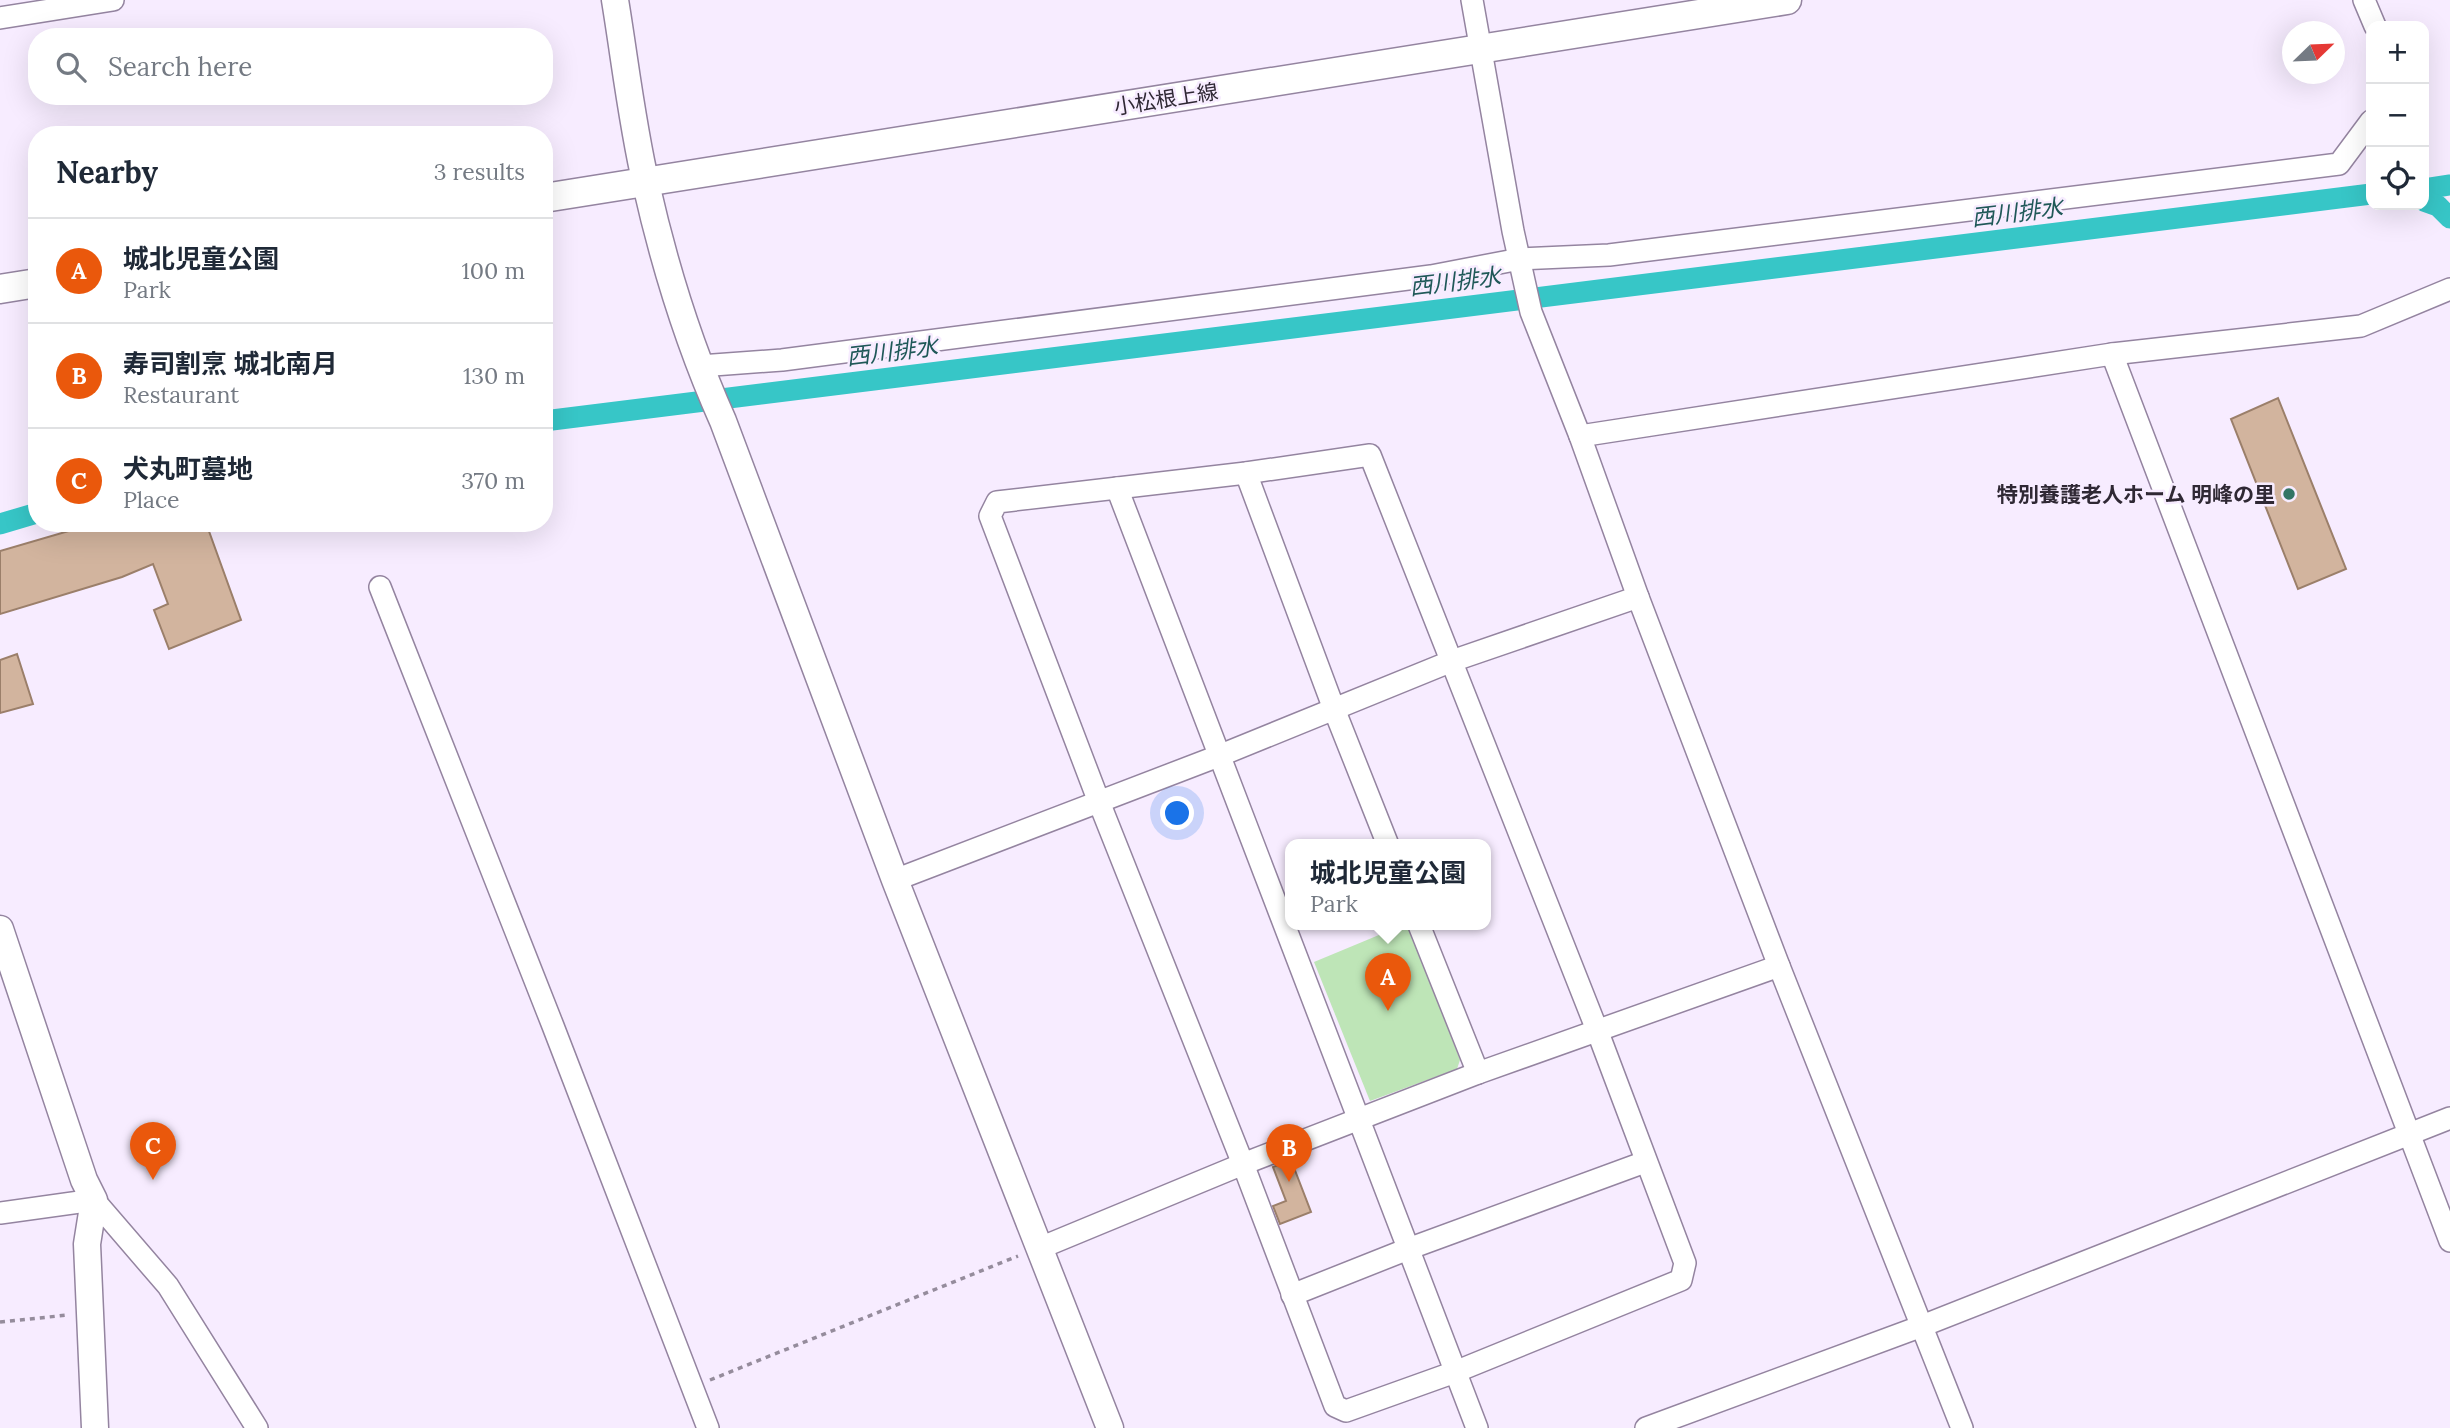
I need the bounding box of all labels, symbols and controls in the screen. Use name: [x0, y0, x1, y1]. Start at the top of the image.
north arrow: [2282, 21, 2345, 84]
map controls: [2366, 21, 2429, 210]
button: +: [2366, 21, 2429, 84]
search box: [28, 28, 553, 105]
icon: search: [52, 48, 90, 86]
text: Search here: [108, 50, 252, 83]
street label: 小松根上線: [1112, 77, 1220, 121]
button: −: [2366, 84, 2429, 147]
button: locate: [2366, 147, 2429, 210]
text: Nearby: [56, 153, 158, 191]
text: 3 results: [434, 157, 525, 186]
water label: 西川排水: [1970, 192, 2067, 232]
text: 城北児童公園: [123, 242, 279, 275]
text: A: [71, 256, 87, 285]
text: 100 m: [461, 256, 525, 285]
water label: 西川排水: [1408, 261, 1505, 301]
text: Park: [123, 275, 171, 304]
water label: 西川排水: [845, 331, 942, 371]
text: 寿司割烹 城北南月: [123, 347, 338, 380]
text: B: [71, 361, 87, 390]
text: 130 m: [463, 361, 525, 390]
text: Restaurant: [123, 380, 239, 409]
text: 犬丸町墓地: [123, 452, 253, 485]
text: C: [71, 466, 87, 495]
text: 370 m: [461, 466, 525, 495]
place label: 特別養護老人ホーム 明峰の里: [1997, 481, 2275, 508]
text: Place: [123, 485, 180, 514]
marker: 特別養護老人ホーム 明峰の里: [2281, 486, 2297, 502]
your location: [1160, 796, 1194, 830]
popup: [1285, 839, 1491, 930]
text: 城北児童公園: [1310, 856, 1466, 889]
text: Park: [1310, 889, 1358, 918]
pin: A: [1365, 953, 1411, 1011]
pin: C: [130, 1122, 176, 1180]
pin: B: [1266, 1124, 1312, 1182]

